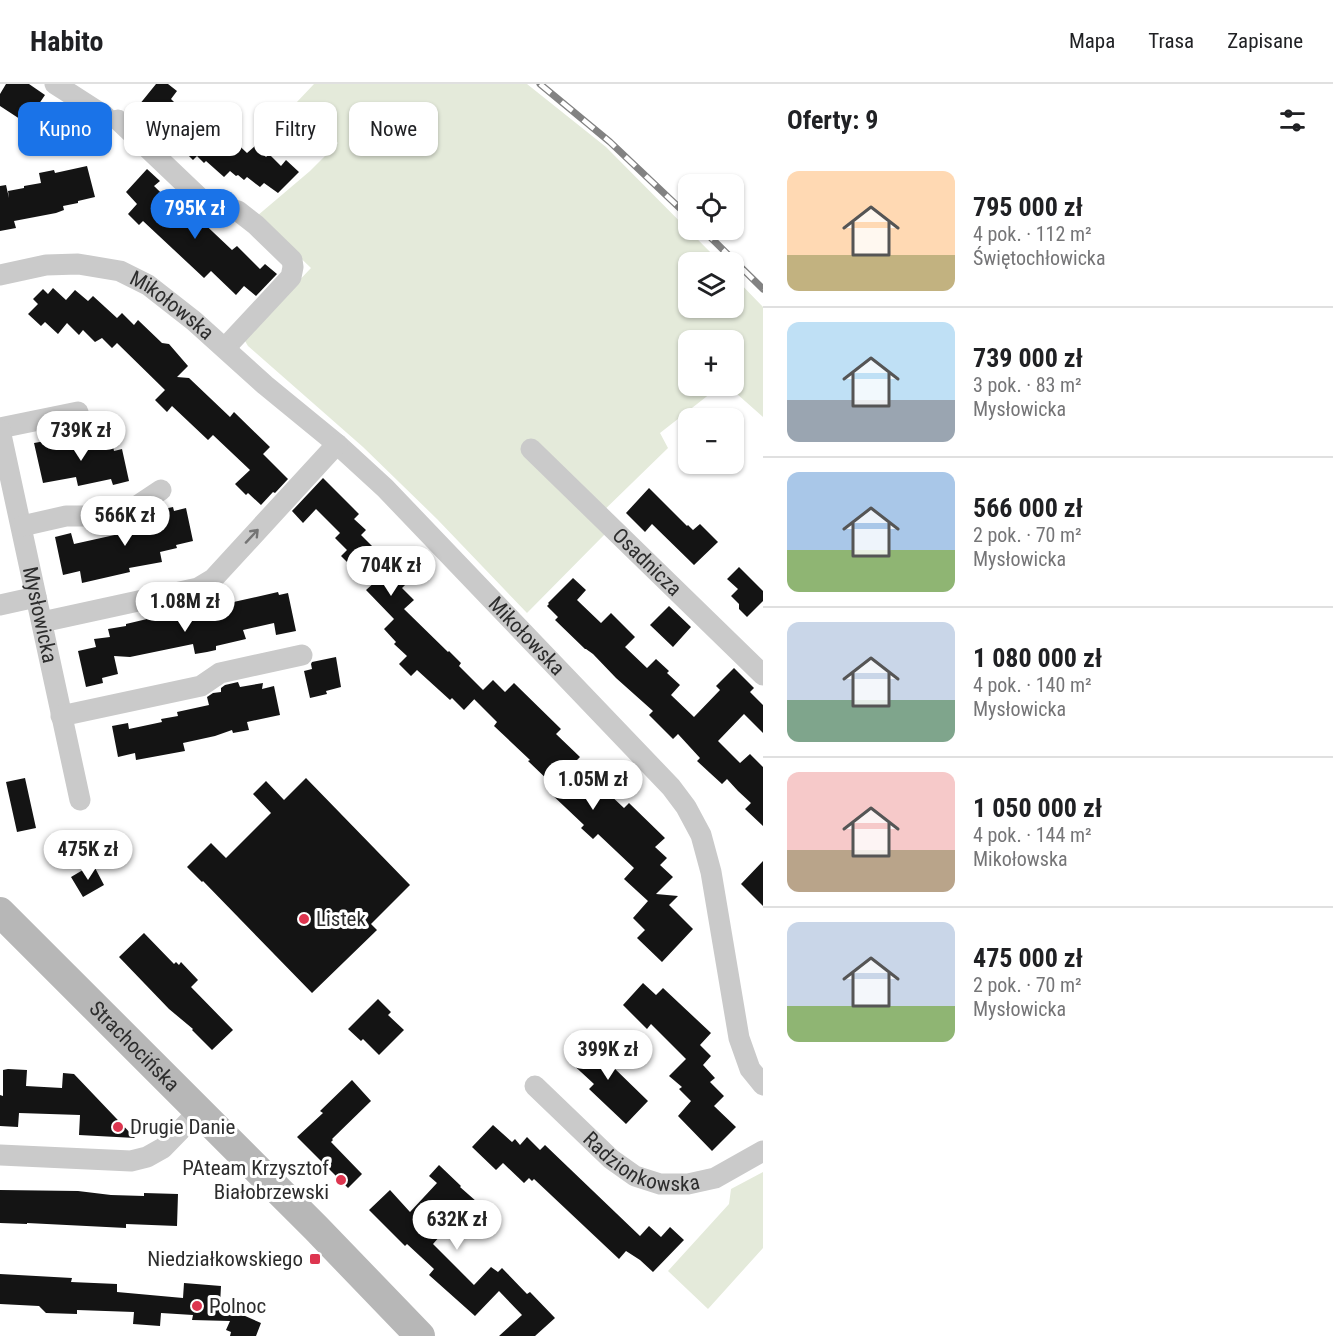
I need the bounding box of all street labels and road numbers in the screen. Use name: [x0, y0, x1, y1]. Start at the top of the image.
street label: Mikołowska: [126, 266, 219, 345]
street label: Osadnicza: [608, 523, 686, 601]
street label: Mysłowicka: [18, 564, 62, 665]
street label: Mikołowska: [484, 592, 570, 680]
street label: Strachocińska: [84, 996, 184, 1096]
street label: Radzionkowska: [578, 1127, 702, 1196]

